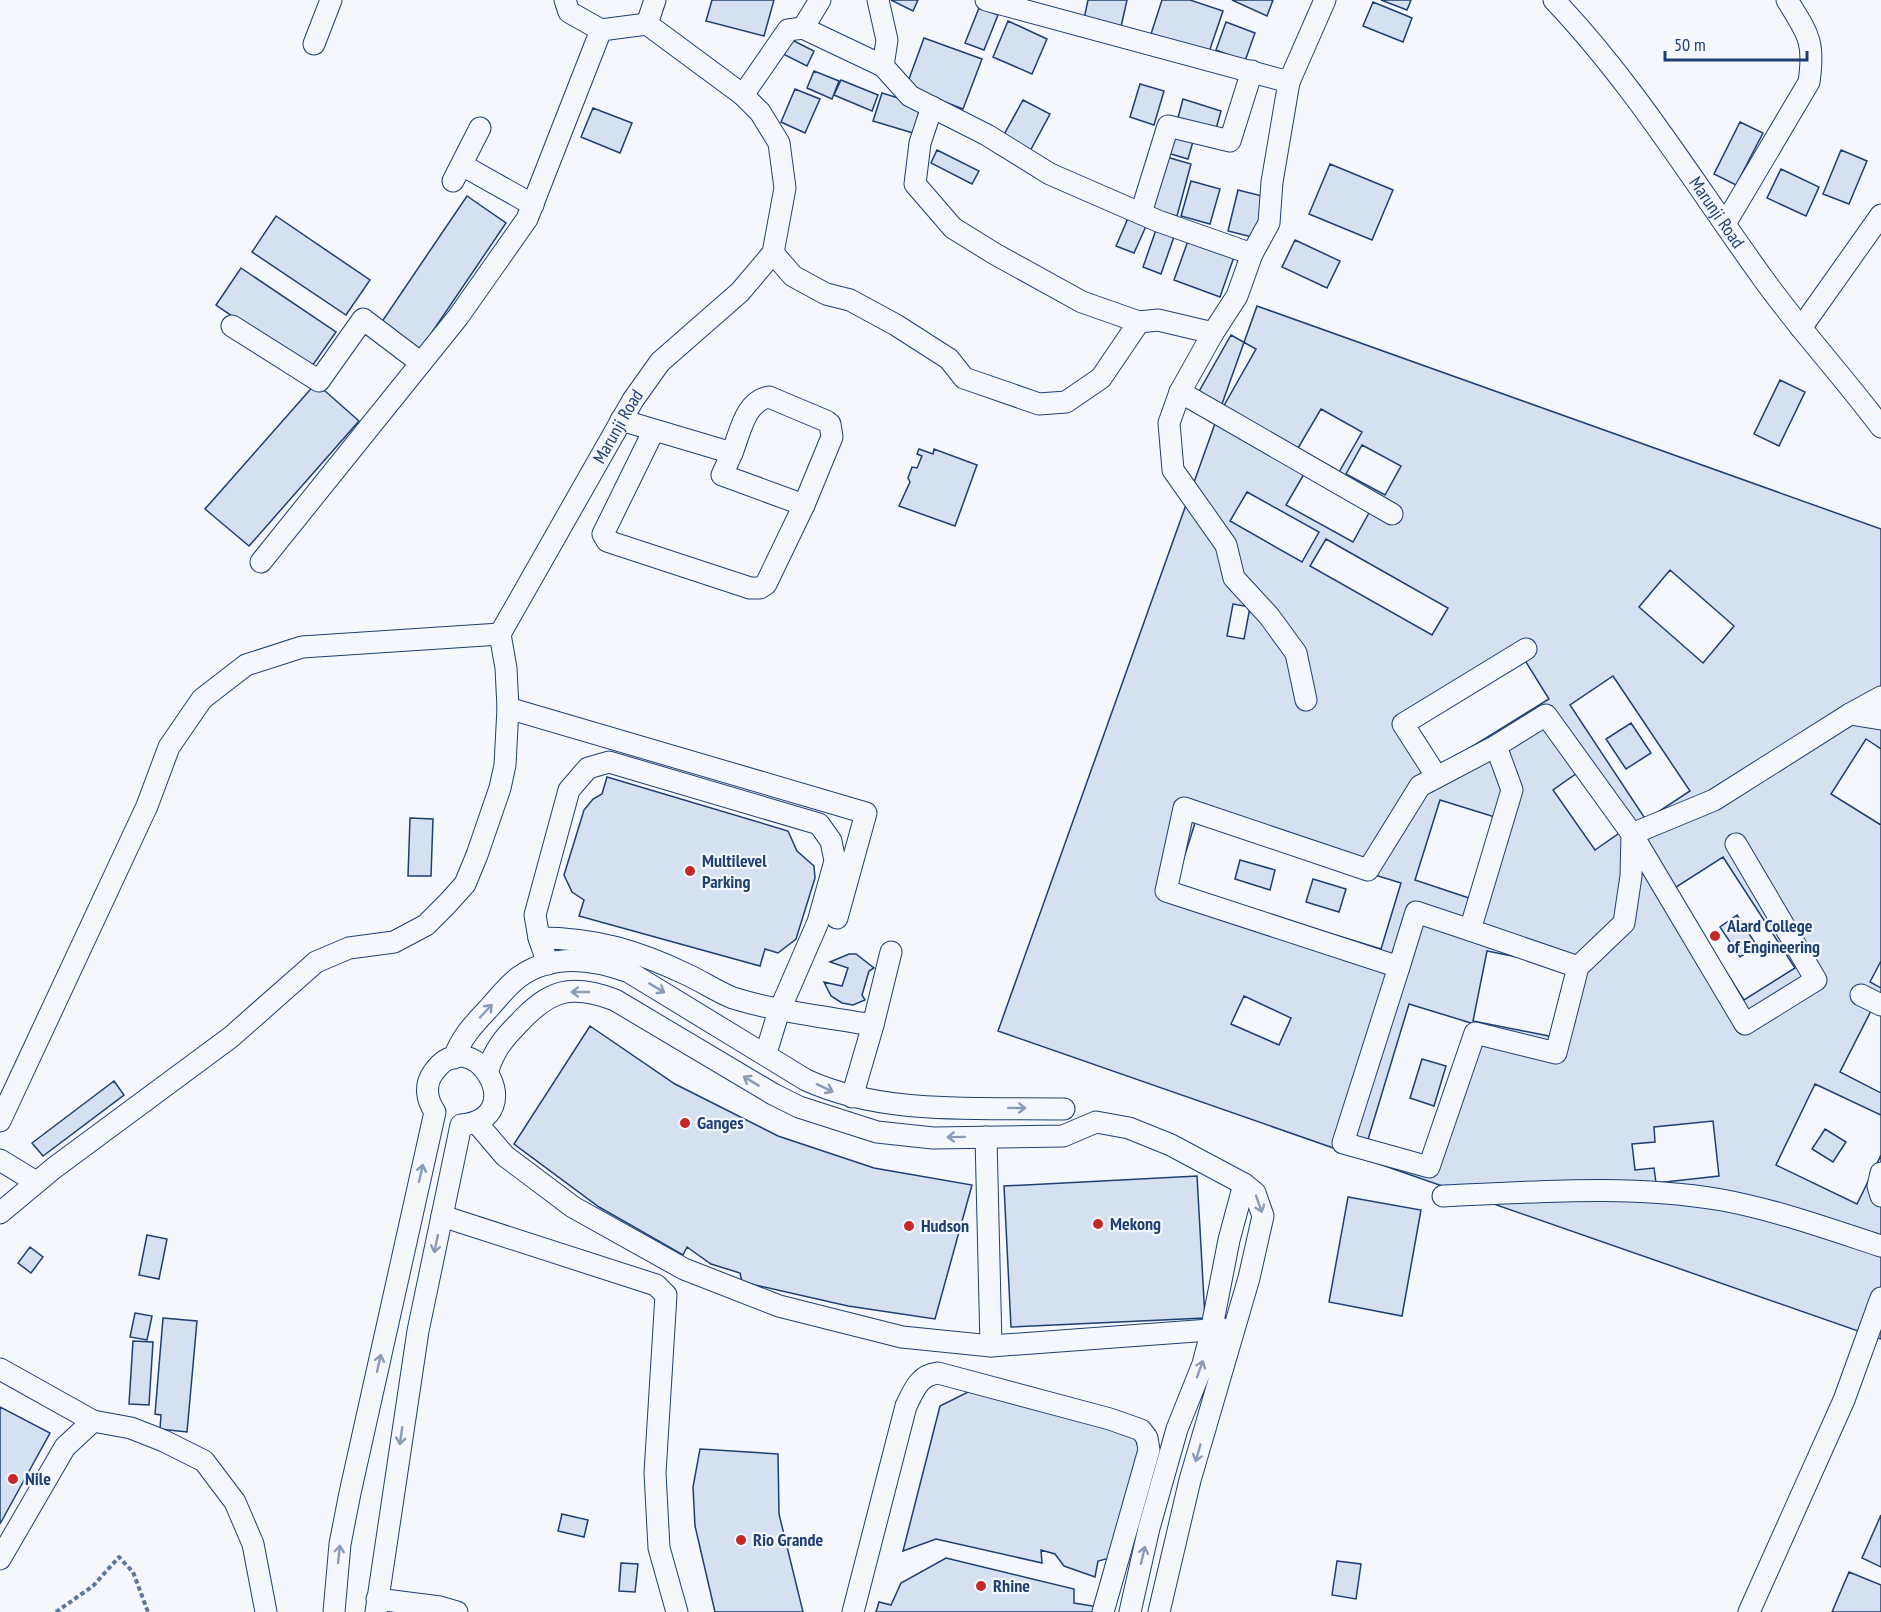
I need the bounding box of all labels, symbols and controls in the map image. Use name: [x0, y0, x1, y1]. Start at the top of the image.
scale bar: [1665, 24, 1808, 62]
text: 50 m: [1674, 33, 1706, 56]
street label: Marunji Road: [1684, 172, 1750, 252]
street label: Marunji Road: [587, 385, 648, 467]
place label: Multilevel Parking: [702, 849, 767, 893]
marker: Multilevel Parking: [683, 864, 697, 878]
place label: Alard College of Engineering: [1726, 914, 1820, 958]
marker: Alard College of Engineering: [1708, 929, 1722, 943]
one-way arrow: [648, 983, 665, 995]
one-way arrow: [570, 986, 590, 998]
one-way arrow: [479, 1004, 493, 1019]
one-way arrow: [743, 1075, 760, 1087]
one-way arrow: [815, 1083, 833, 1094]
one-way arrow: [1007, 1102, 1027, 1114]
place label: Ganges: [697, 1111, 744, 1134]
marker: Ganges: [678, 1116, 692, 1130]
one-way arrow: [947, 1132, 967, 1143]
one-way arrow: [416, 1163, 427, 1183]
one-way arrow: [1254, 1195, 1265, 1213]
place label: Mekong: [1110, 1212, 1161, 1235]
place label: Hudson: [921, 1214, 969, 1237]
marker: Mekong: [1091, 1217, 1105, 1231]
marker: Hudson: [902, 1219, 916, 1233]
one-way arrow: [430, 1233, 441, 1253]
one-way arrow: [374, 1354, 385, 1373]
one-way arrow: [1196, 1360, 1207, 1379]
one-way arrow: [396, 1425, 407, 1445]
one-way arrow: [1192, 1443, 1203, 1462]
place label: Nile: [25, 1467, 51, 1490]
marker: Nile: [6, 1472, 20, 1486]
place label: Rio Grande: [753, 1528, 823, 1551]
marker: Rio Grande: [734, 1533, 748, 1547]
one-way arrow: [334, 1544, 345, 1564]
one-way arrow: [1138, 1546, 1149, 1565]
place label: Rhine: [993, 1574, 1030, 1597]
marker: Rhine: [974, 1579, 988, 1593]

